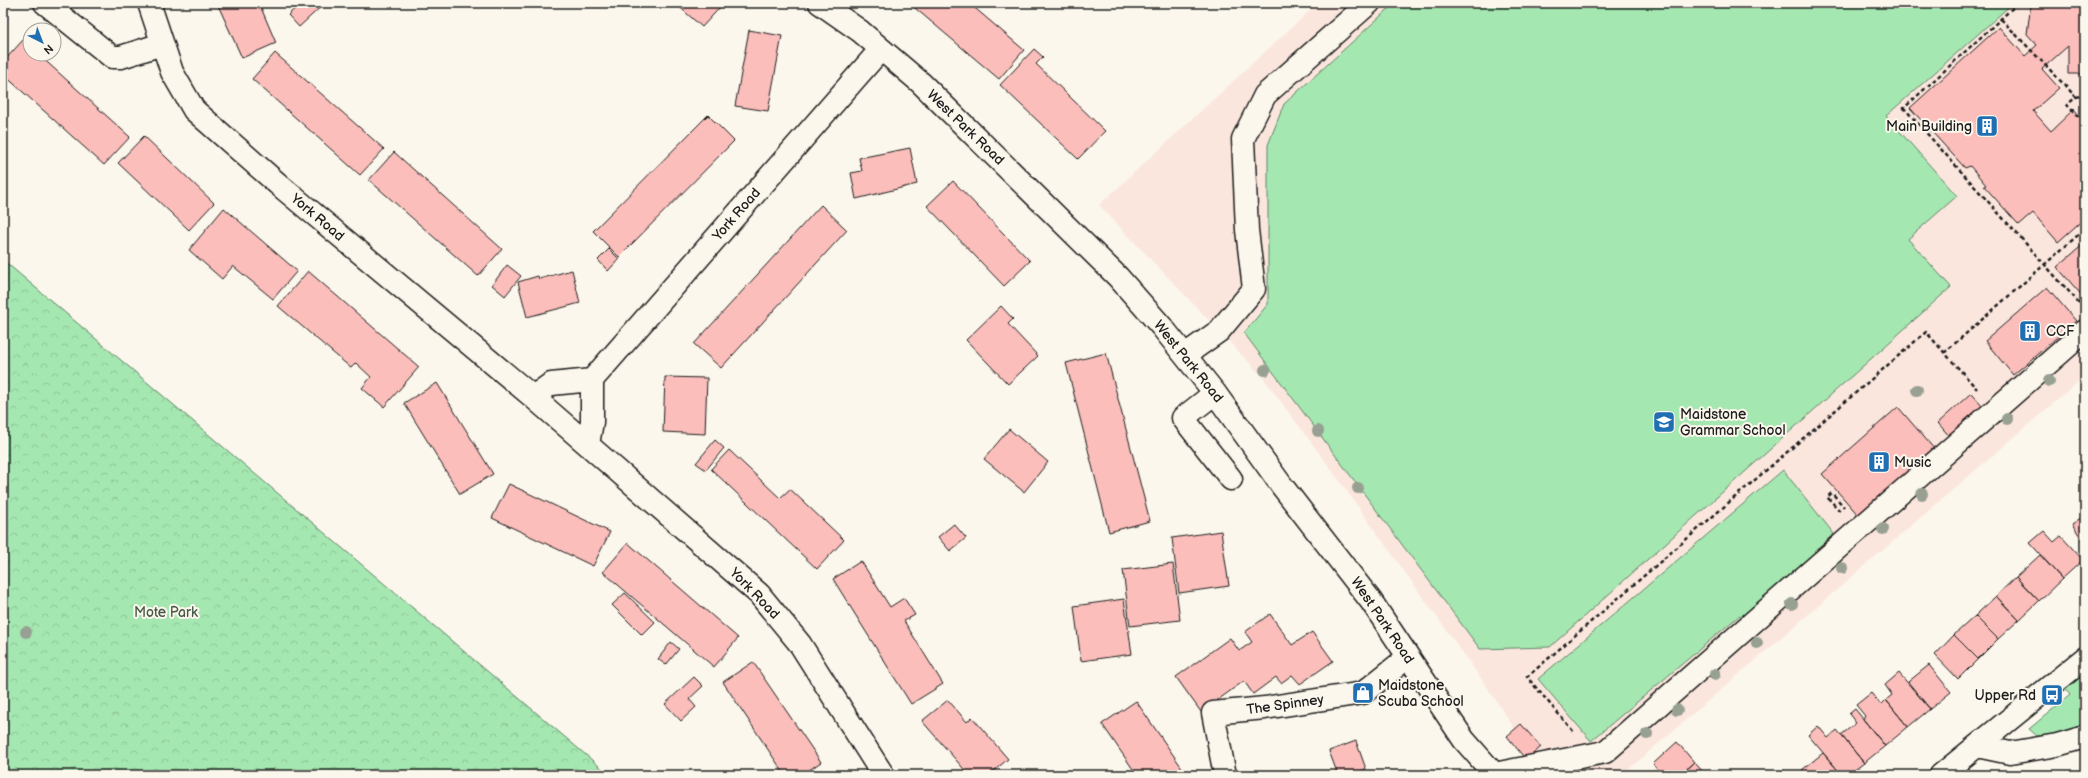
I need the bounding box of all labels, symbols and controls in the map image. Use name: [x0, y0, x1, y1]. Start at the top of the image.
north arrow: [22, 22, 62, 62]
text: N: [41, 41, 56, 57]
street label: West Park Road: [923, 86, 1008, 169]
building icon: Main Building: [1974, 113, 2000, 139]
place label: Main Building: [1886, 118, 1972, 135]
street label: York Road: [708, 184, 764, 245]
street label: York Road: [287, 190, 348, 245]
street label: West Park Road: [1150, 317, 1227, 406]
building icon: CCF: [2017, 318, 2043, 344]
place label: CCF: [2046, 323, 2075, 340]
place label: Maidstone Grammar School: [1680, 406, 1786, 439]
school or university icon: Maidstone Grammar School: [1651, 409, 1677, 435]
building icon: Music: [1866, 449, 1892, 475]
place label: Music: [1894, 454, 1932, 471]
street label: York Road: [725, 564, 783, 622]
street label: West Park Road: [1347, 574, 1418, 667]
park label: Mote Park: [134, 604, 198, 621]
place label: Maidstone Scuba School: [1378, 677, 1464, 710]
shop icon: Maidstone Scuba School: [1350, 680, 1376, 706]
bus stop icon: Upper Rd: [2039, 682, 2065, 708]
place label: Upper Rd: [1974, 687, 2036, 704]
street label: The Spinney: [1245, 691, 1325, 718]

